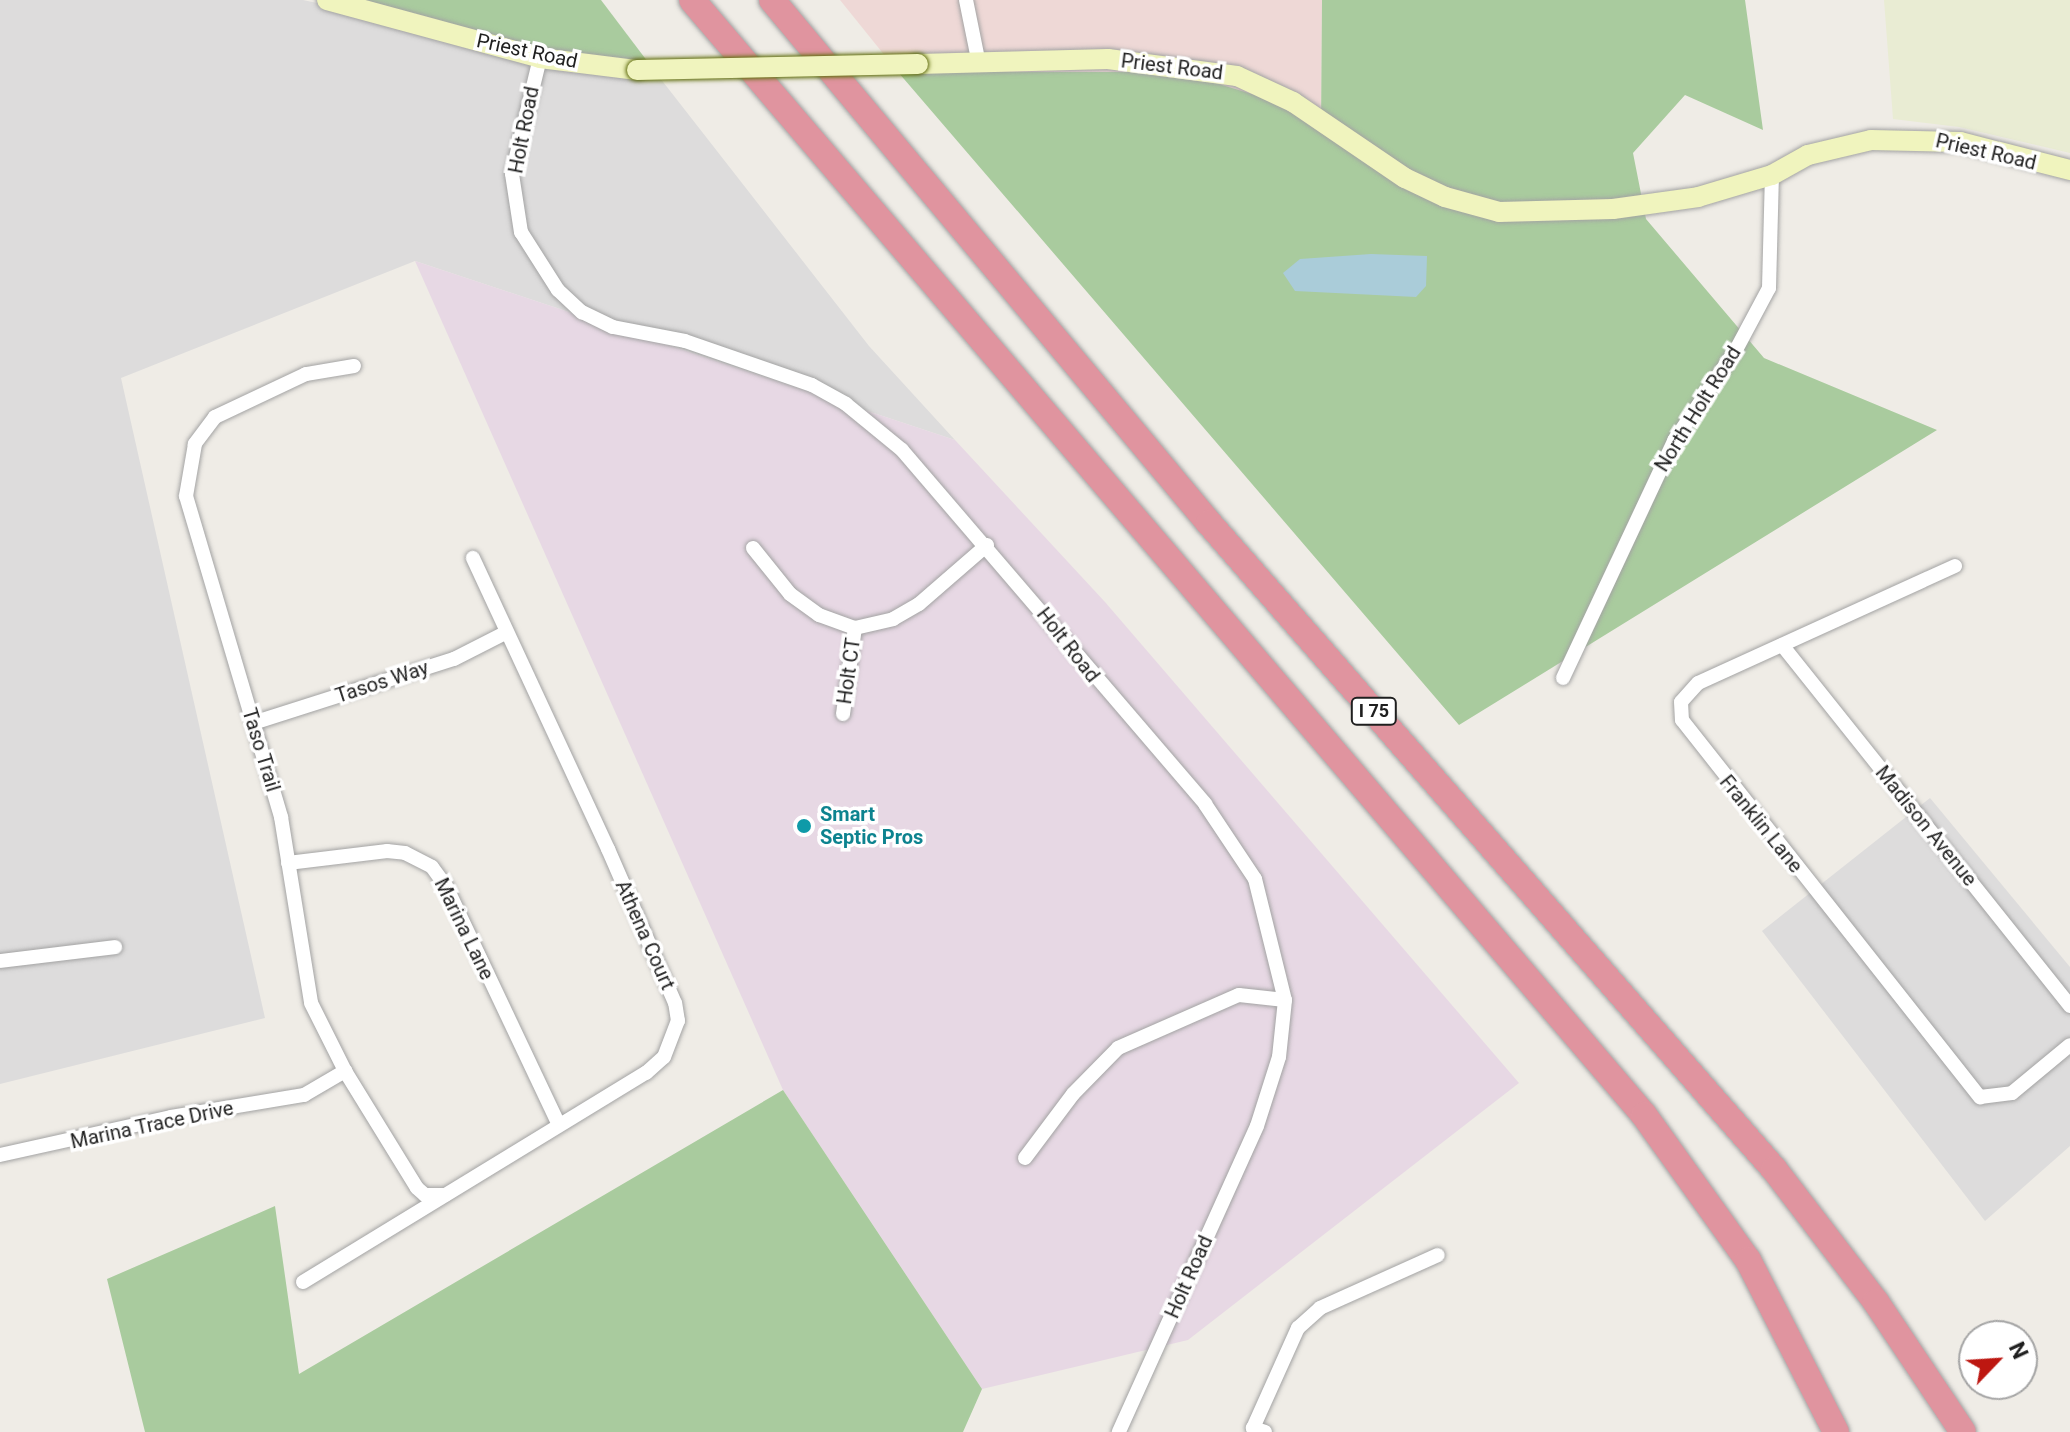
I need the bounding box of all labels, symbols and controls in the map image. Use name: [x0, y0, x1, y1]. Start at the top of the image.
street label: Priest Road: [474, 29, 580, 73]
street label: Priest Road: [1120, 49, 1224, 85]
street label: Holt Road: [504, 85, 544, 175]
street label: Priest Road: [1933, 129, 2039, 175]
street label: North Holt Road: [1650, 342, 1746, 476]
street label: Holt Road: [1031, 603, 1105, 687]
street label: Holt CT: [832, 636, 866, 706]
street label: Tasos Way: [332, 656, 432, 708]
road number: I 75: [1350, 697, 1398, 725]
street label: Taso Trail: [237, 705, 285, 795]
street label: Madison Avenue: [1870, 761, 1982, 891]
street label: Franklin Lane: [1714, 770, 1808, 878]
place label: Smart Septic Pros: [820, 802, 923, 849]
marker: Smart Septic Pros: [795, 817, 813, 835]
street label: Marina Lane: [429, 874, 499, 984]
street label: Athena Court: [610, 877, 680, 993]
street label: Marina Trace Drive: [68, 1096, 236, 1154]
street label: Holt Road: [1160, 1232, 1218, 1322]
north arrow: [1958, 1320, 2038, 1400]
text: N: [2004, 1338, 2033, 1363]

